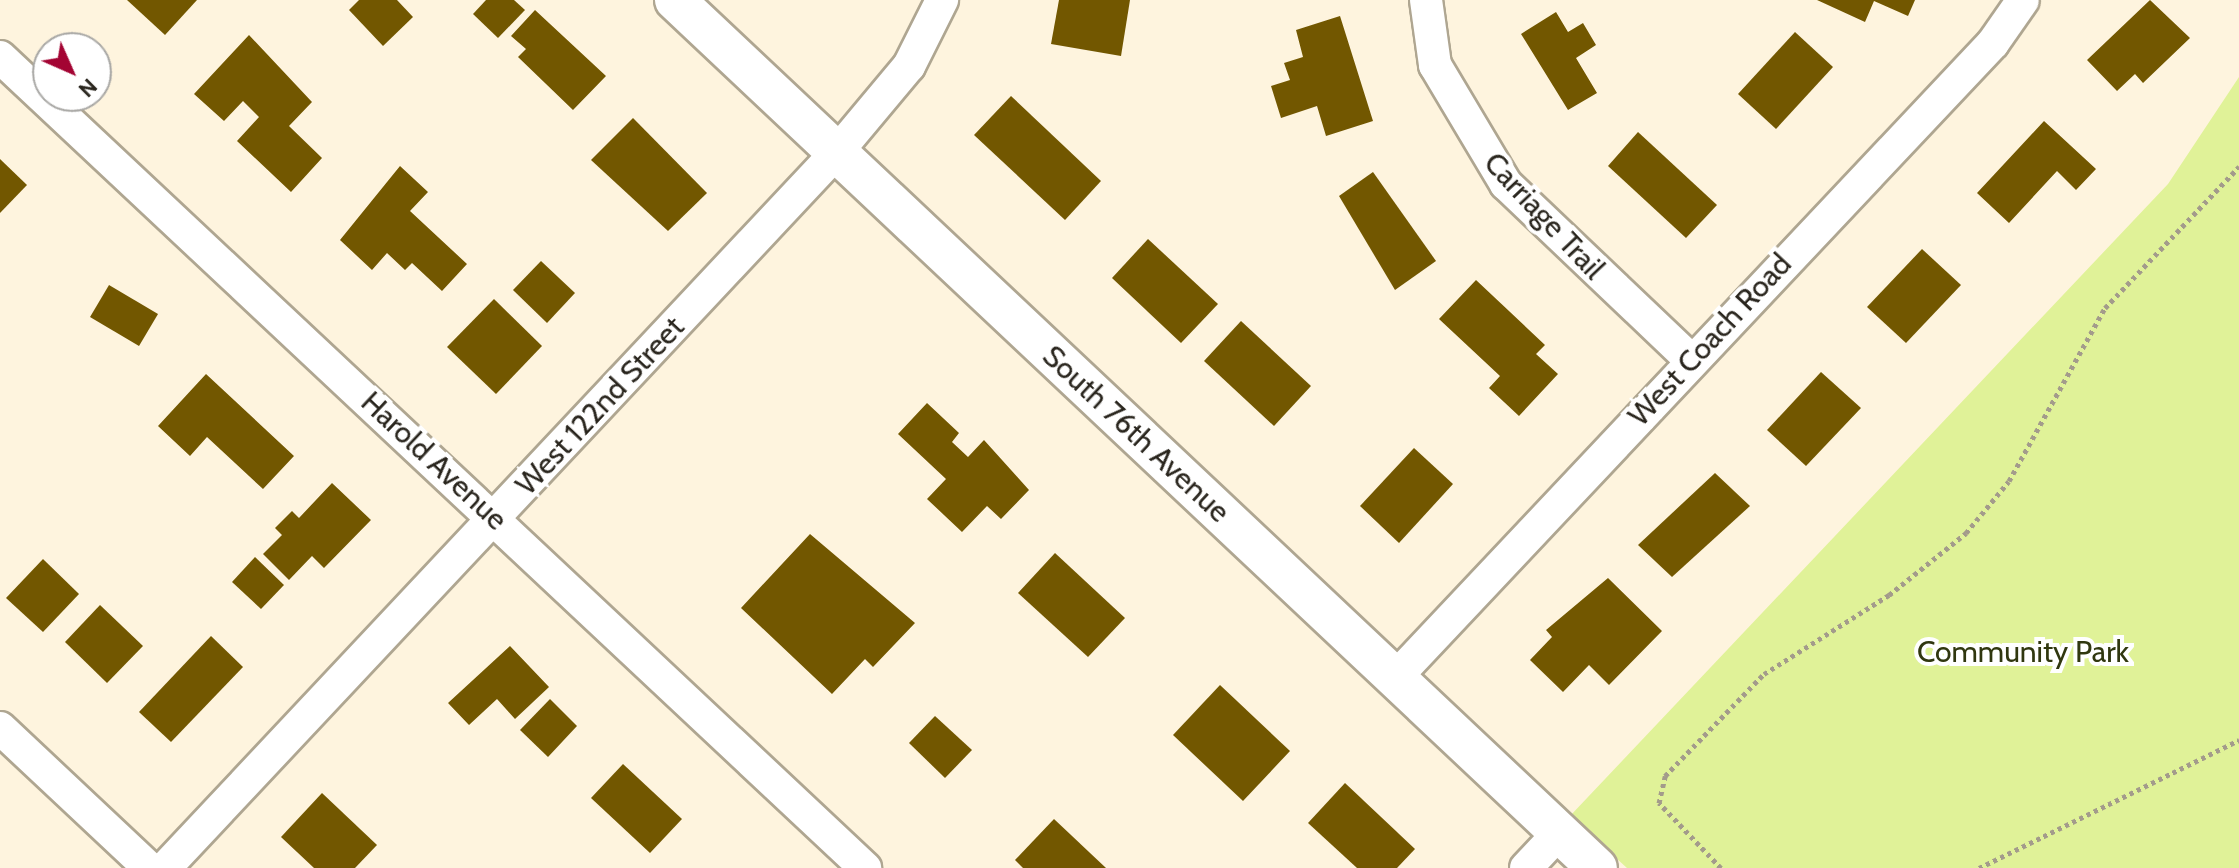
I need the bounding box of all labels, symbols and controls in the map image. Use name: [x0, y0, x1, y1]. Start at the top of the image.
north arrow: [32, 32, 112, 112]
text: N: [73, 73, 103, 103]
street label: Carriage Trail: [1476, 145, 1612, 287]
street label: West Coach Road: [1621, 246, 1799, 434]
street label: West 122nd Street: [508, 309, 692, 503]
street label: South 76th Avenue: [1035, 338, 1237, 530]
street label: Harold Avenue: [354, 384, 514, 538]
park label: Community Park: [1917, 634, 2129, 670]

